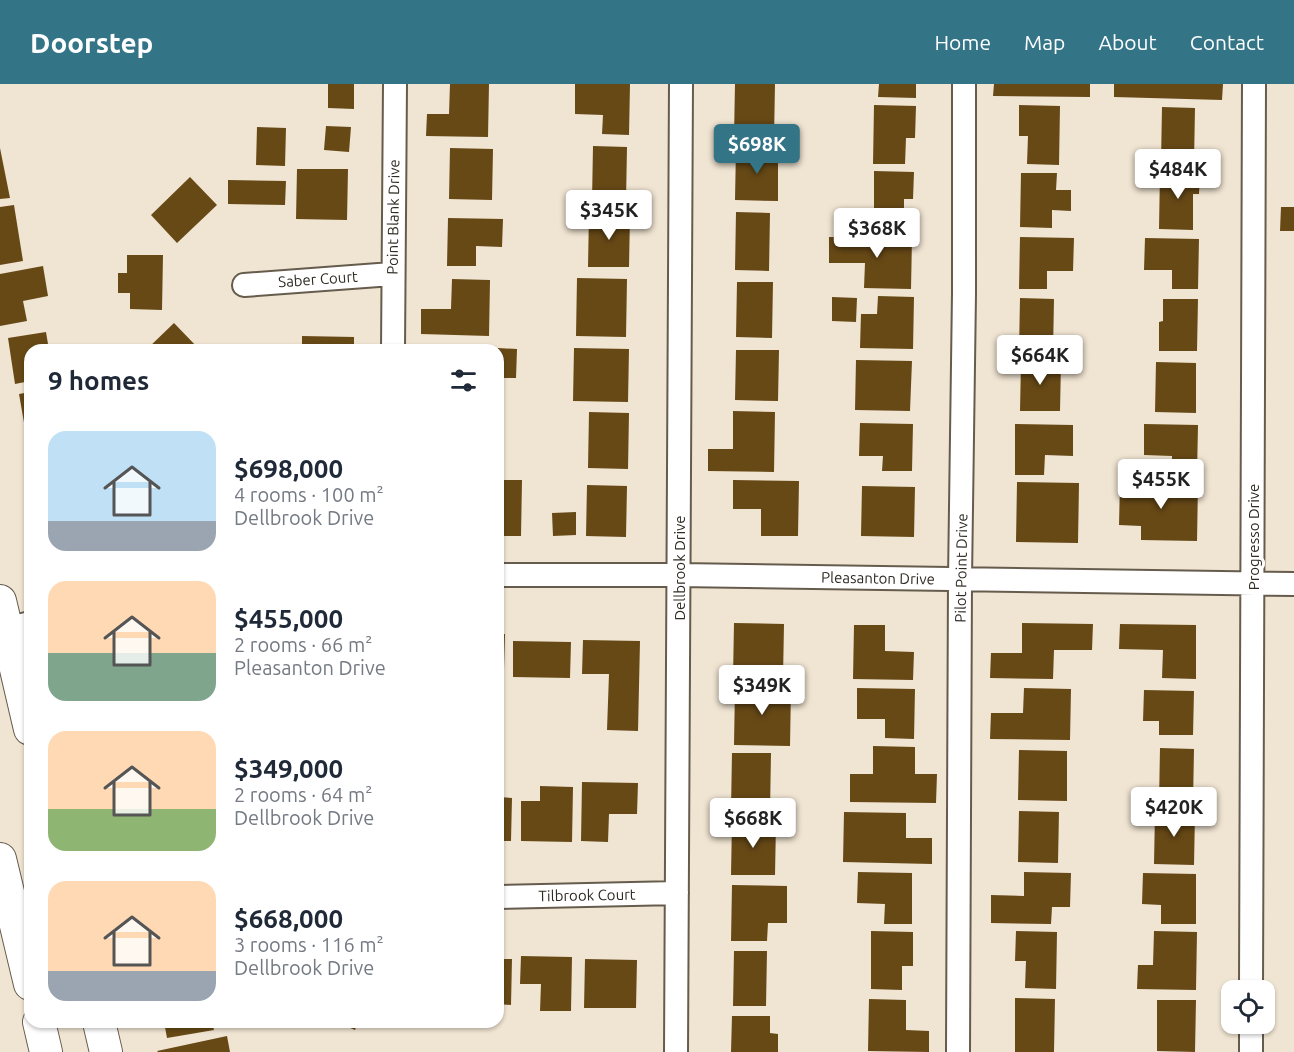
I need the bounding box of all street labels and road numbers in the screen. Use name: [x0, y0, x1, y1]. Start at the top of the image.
street label: Point Blank Drive: [383, 159, 403, 275]
street label: Saber Court: [278, 268, 359, 290]
street label: Progresso Drive: [1245, 484, 1262, 590]
street label: Pilot Point Drive: [952, 513, 970, 623]
street label: Dellbrook Drive: [671, 515, 688, 621]
street label: Pleasanton Drive: [821, 569, 935, 587]
street label: Tilbrook Court: [538, 886, 636, 904]

